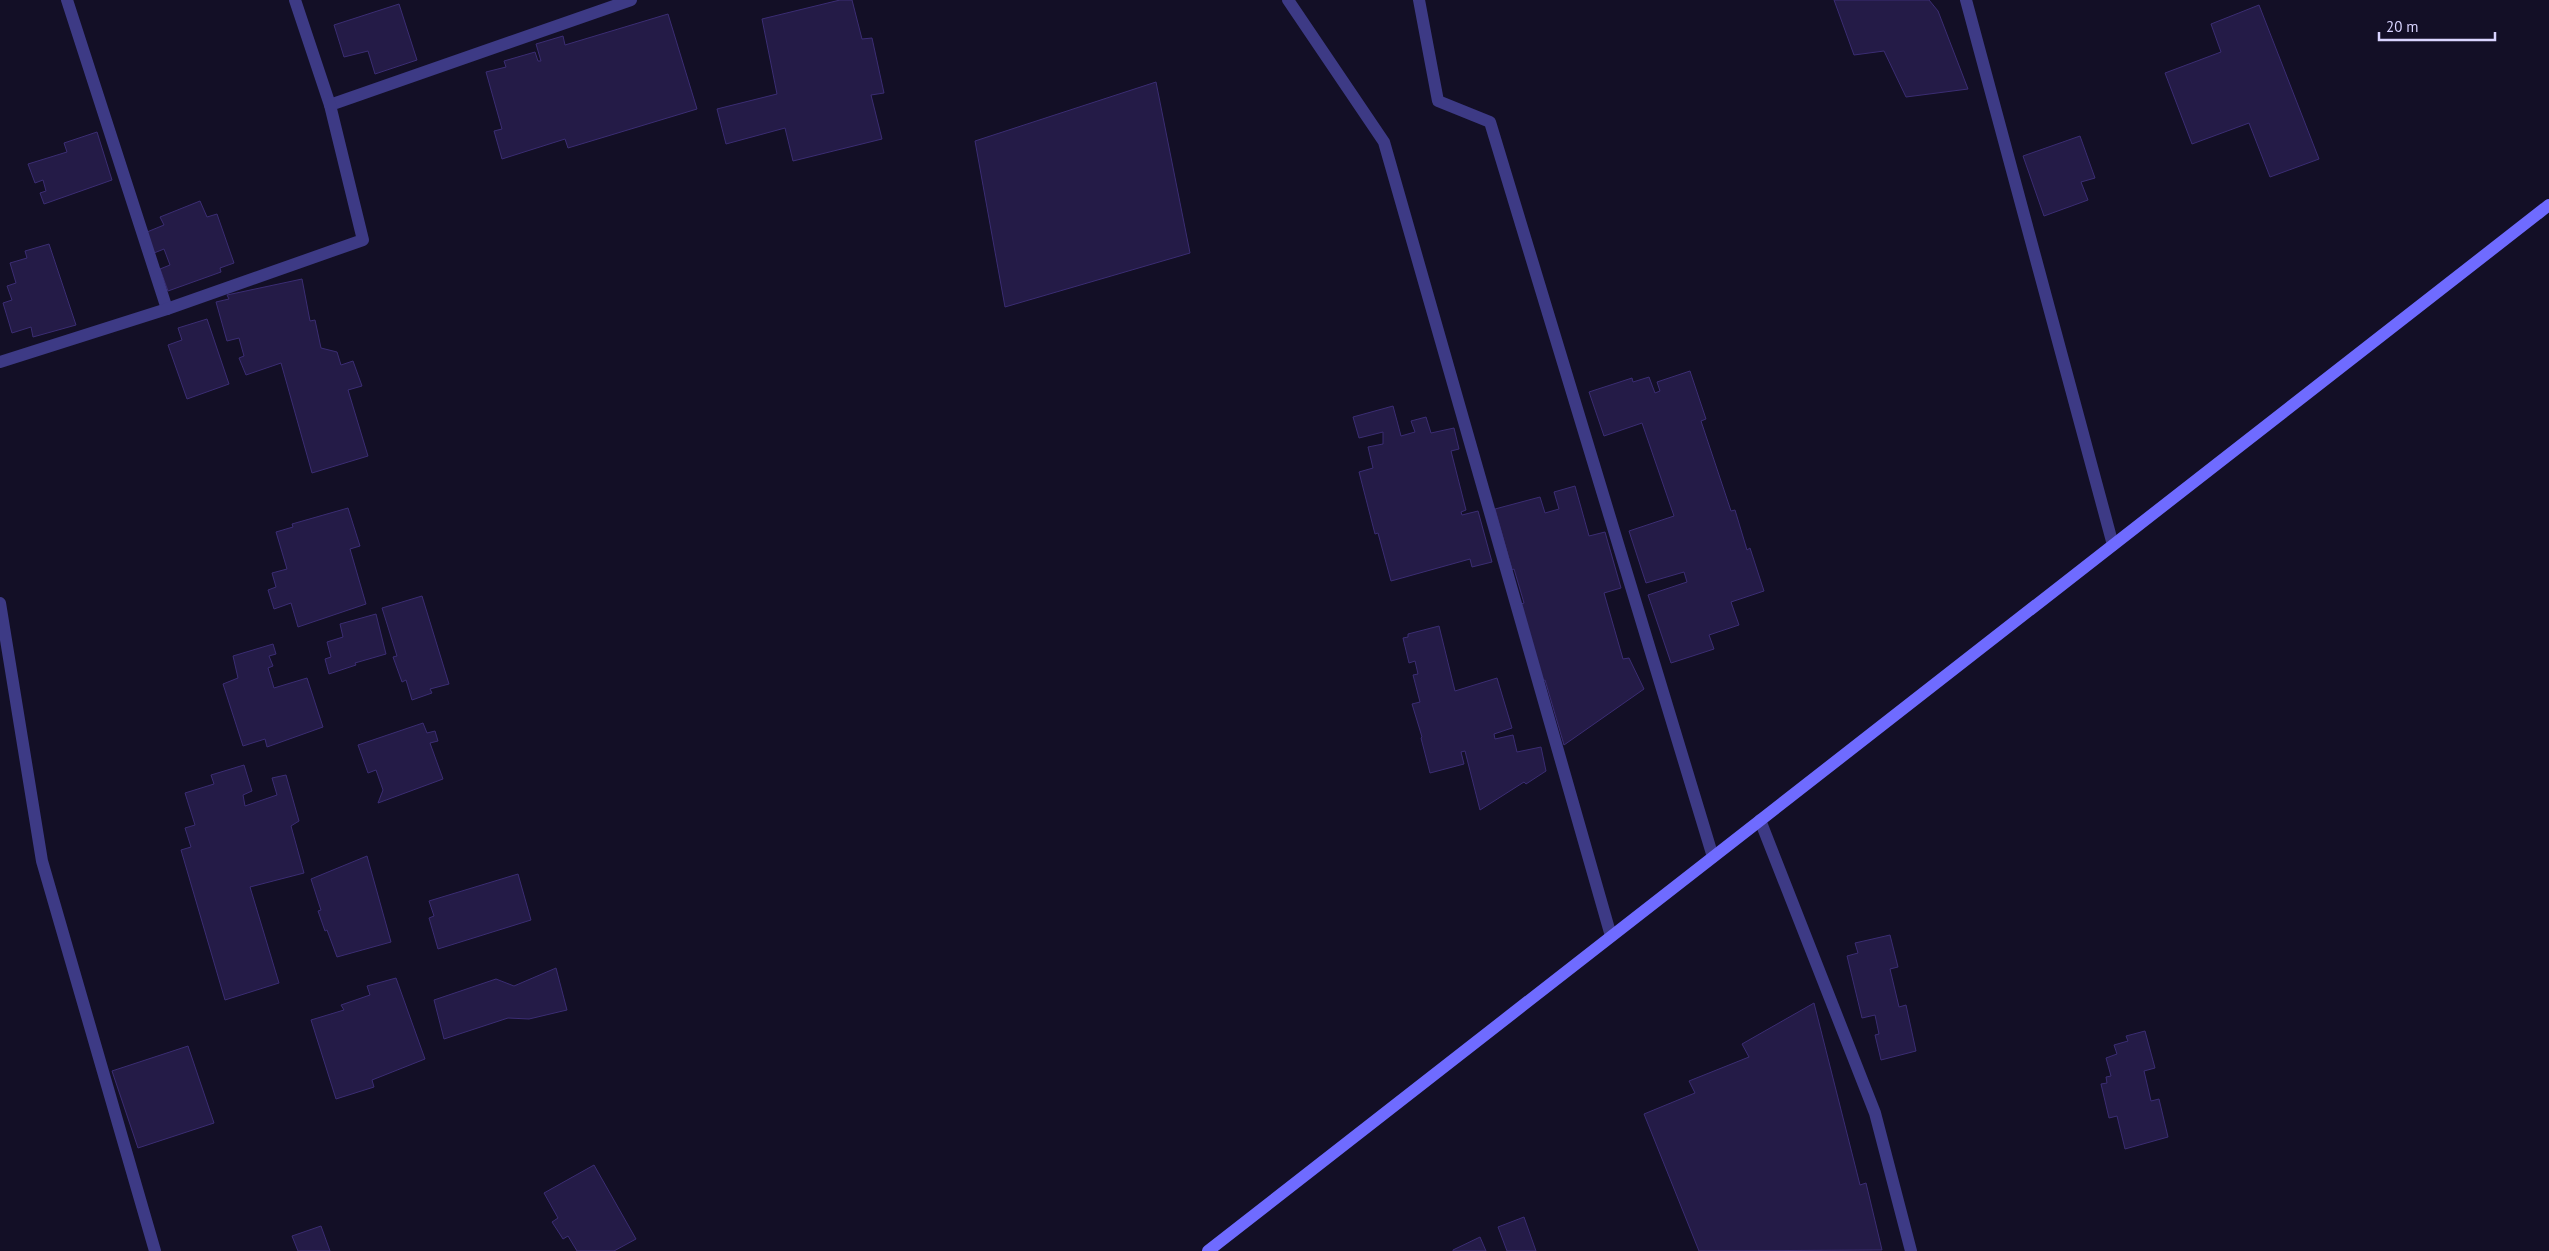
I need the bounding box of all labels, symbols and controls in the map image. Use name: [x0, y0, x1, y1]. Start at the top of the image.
scale bar: [2379, 10, 2495, 42]
text: 20 m: [2386, 17, 2419, 36]

